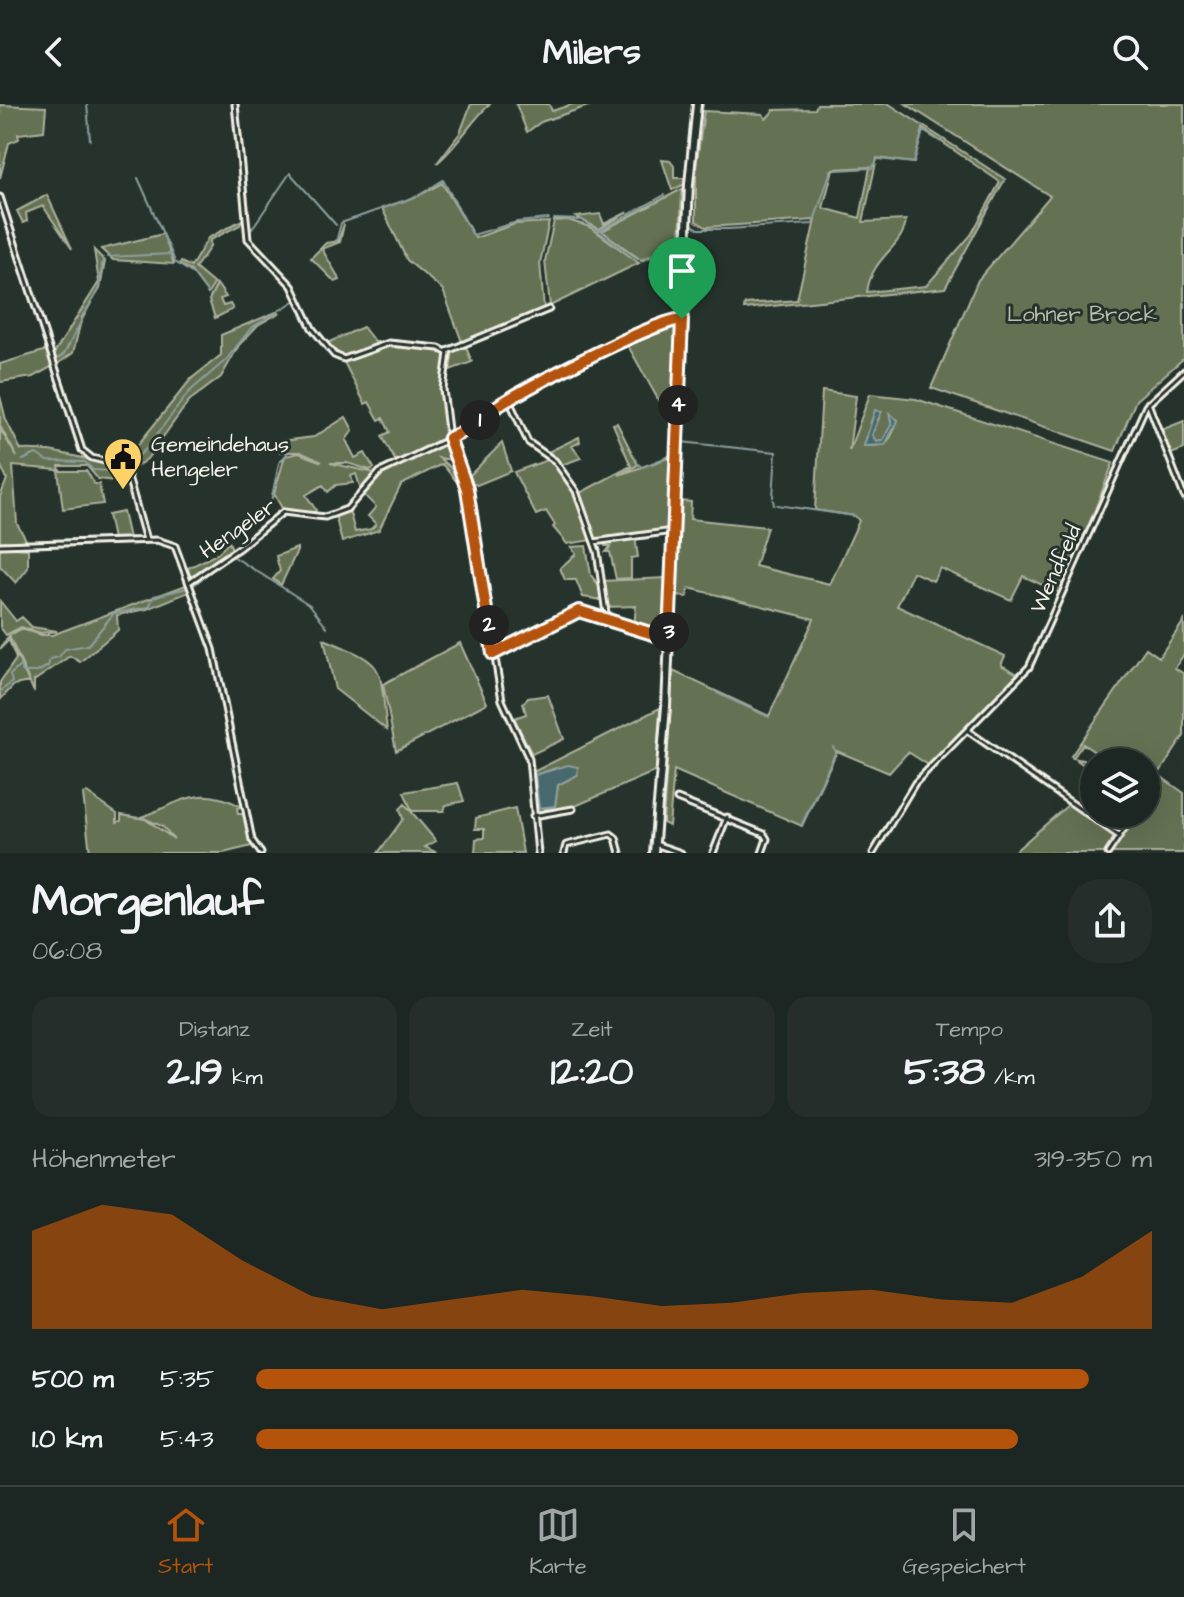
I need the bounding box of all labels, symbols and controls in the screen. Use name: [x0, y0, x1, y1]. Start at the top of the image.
text: Milers: [543, 27, 641, 78]
icon: back: [32, 30, 76, 74]
icon: search: [1108, 30, 1152, 74]
pin: [648, 237, 716, 319]
icon: arrive: [660, 249, 704, 293]
park label: Lohner Brock: [1007, 299, 1157, 330]
pin: 4: [658, 385, 698, 425]
text: 4: [671, 389, 685, 420]
pin: 1: [460, 400, 500, 440]
text: 1: [479, 404, 481, 435]
place label: Gemeindehaus Hengeler: [151, 429, 289, 486]
public building icon: Gemeindehaus Hengeler: [102, 436, 144, 491]
street label: Hengeler: [193, 491, 283, 567]
street label: Wendfeld: [1023, 519, 1089, 619]
pin: 2: [469, 605, 509, 645]
text: 2: [483, 609, 495, 640]
pin: 3: [649, 612, 689, 652]
text: 3: [663, 616, 675, 647]
map controls: [1080, 748, 1160, 828]
button: layers: [1080, 748, 1160, 828]
text: Morgenlauf: [32, 872, 264, 933]
button: share: [1068, 879, 1152, 963]
text: 06:08: [32, 933, 102, 969]
text: Distanz: [179, 1014, 250, 1045]
text: Zeit: [571, 1014, 613, 1045]
text: Tempo: [936, 1014, 1003, 1045]
text: 2.19: [167, 1045, 223, 1100]
text: 12:20: [551, 1045, 633, 1100]
text: 5:38: [904, 1045, 985, 1100]
text: km: [223, 1062, 263, 1093]
text: /km: [985, 1062, 1035, 1093]
text: Höhenmeter: [32, 1141, 176, 1177]
text: 319–350 m: [1034, 1141, 1152, 1177]
text: 500 m: [32, 1361, 114, 1397]
text: 5:35: [160, 1361, 214, 1397]
text: 1.0 km: [32, 1421, 102, 1457]
text: 5:43: [160, 1421, 214, 1457]
tab: Start: [158, 1503, 213, 1582]
tab: Karte: [529, 1503, 587, 1582]
tab: Gespeichert: [903, 1503, 1026, 1582]

